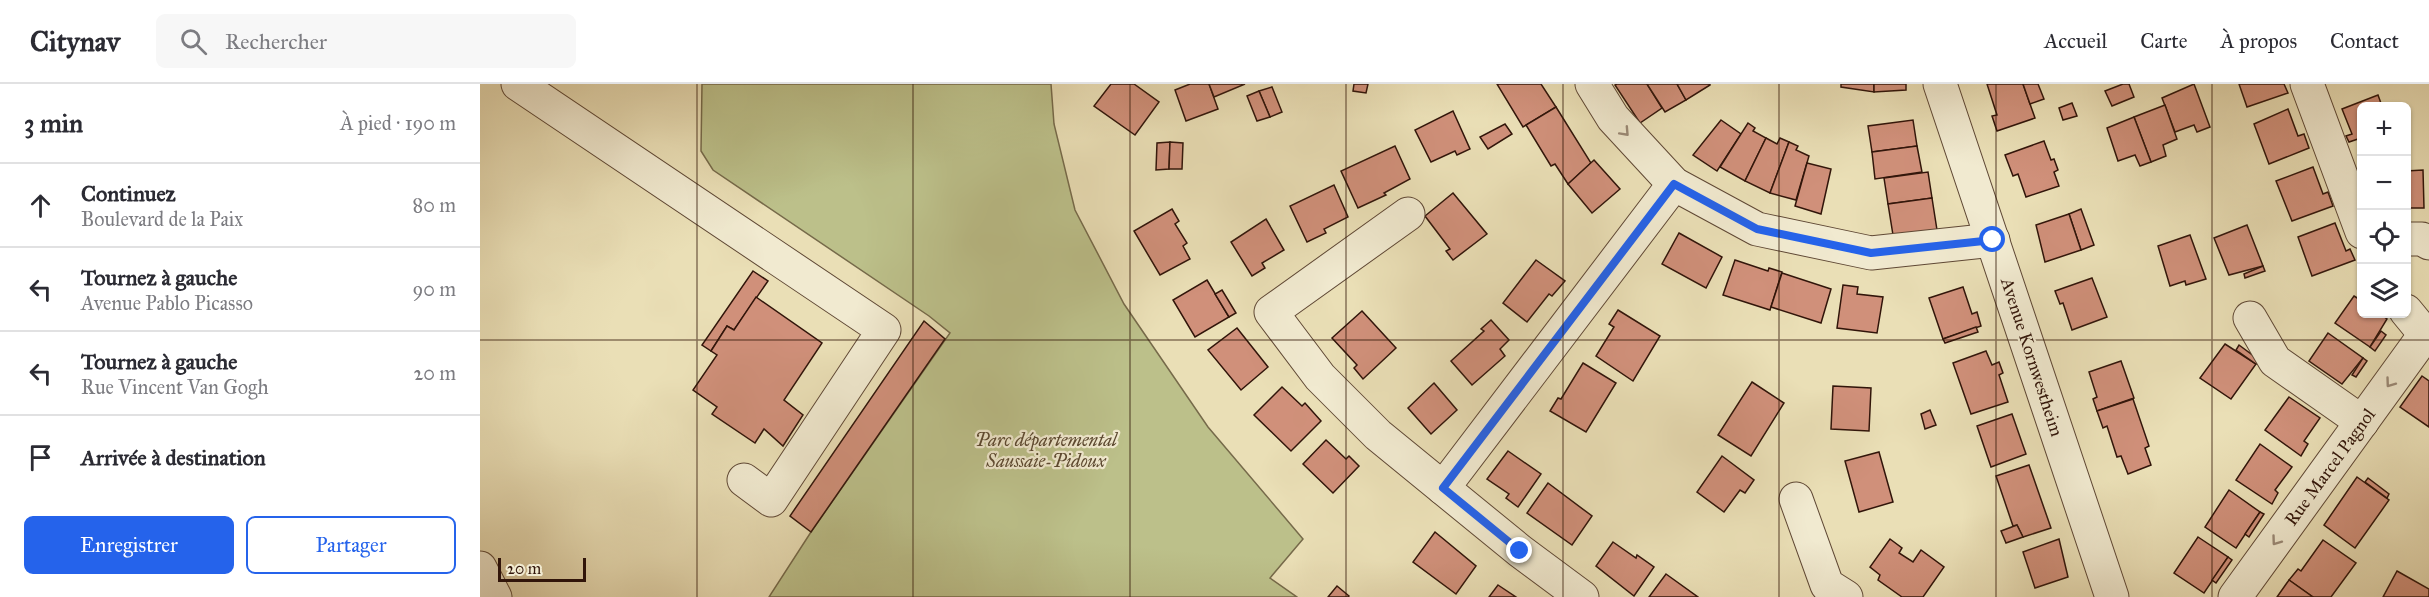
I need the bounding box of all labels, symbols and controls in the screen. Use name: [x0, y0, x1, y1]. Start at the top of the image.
search box: [156, 14, 576, 68]
text: Citynav: [30, 24, 120, 59]
icon: search: [177, 25, 210, 58]
text: Rechercher: [225, 28, 327, 55]
text: Accueil: [2044, 28, 2107, 54]
text: Carte: [2140, 28, 2188, 54]
text: À propos: [2221, 28, 2297, 54]
text: Contact: [2330, 28, 2399, 54]
map controls: [2357, 102, 2411, 318]
button: +: [2357, 102, 2411, 156]
text: 3 min: [24, 107, 83, 139]
text: À pied · 190 m: [340, 111, 456, 135]
one-way arrow: [1618, 125, 1629, 135]
button: −: [2357, 156, 2411, 210]
text: Continuez: [81, 180, 176, 207]
icon: ahead: [24, 189, 57, 222]
text: 80 m: [413, 193, 456, 217]
text: Boulevard de la Paix: [81, 207, 243, 231]
button: locate: [2357, 210, 2411, 264]
route start: [1979, 226, 2005, 252]
text: Tournez à gauche: [81, 264, 237, 291]
button: layers: [2357, 264, 2411, 318]
icon: left: [24, 273, 57, 306]
street label: Avenue Kornwestheim: [1996, 274, 2068, 439]
text: 90 m: [413, 277, 456, 301]
text: Avenue Pablo Picasso: [81, 291, 253, 315]
text: Tournez à gauche: [81, 348, 237, 375]
icon: left: [24, 357, 57, 390]
text: 20 m: [413, 361, 456, 385]
text: Rue Vincent Van Gogh: [81, 375, 269, 399]
one-way arrow: [2386, 377, 2397, 388]
street label: Rue Marcel Pagnol: [2280, 404, 2381, 531]
park label: Parc départemental Saussaie-Pidoux: [975, 429, 1119, 472]
icon: arrive: [24, 441, 57, 474]
text: Arrivée à destination: [81, 444, 266, 471]
button: Enregistrer: [24, 516, 234, 574]
button: Partager: [246, 516, 456, 574]
one-way arrow: [2272, 535, 2283, 546]
route end: [1506, 537, 1532, 563]
scale bar: [498, 555, 586, 582]
text: 20 m: [507, 559, 541, 578]

